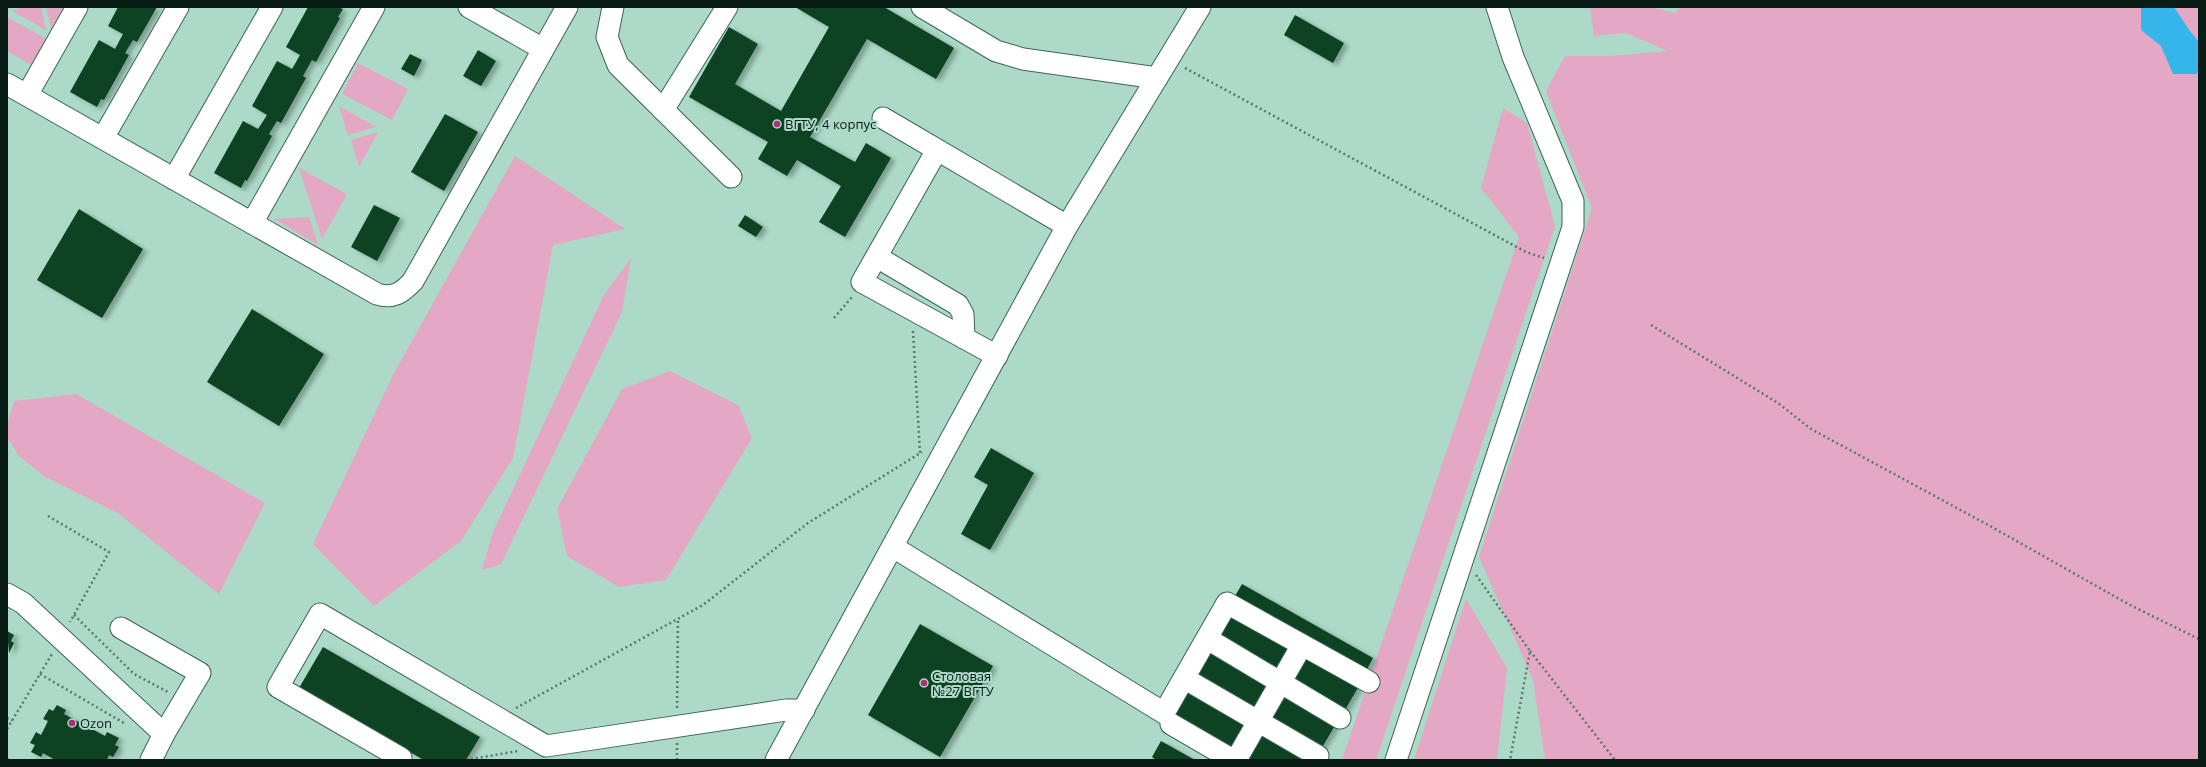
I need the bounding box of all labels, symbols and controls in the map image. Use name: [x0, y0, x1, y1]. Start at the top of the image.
place label: ВГТУ, 4 корпус: [785, 115, 876, 133]
marker: ВГТУ, 4 корпус: [772, 119, 782, 129]
place label: Столовая №27 ВГТУ: [932, 667, 995, 700]
marker: Столовая №27 ВГТУ: [919, 678, 929, 688]
place label: Ozon: [80, 714, 112, 732]
marker: Ozon: [67, 718, 77, 728]

